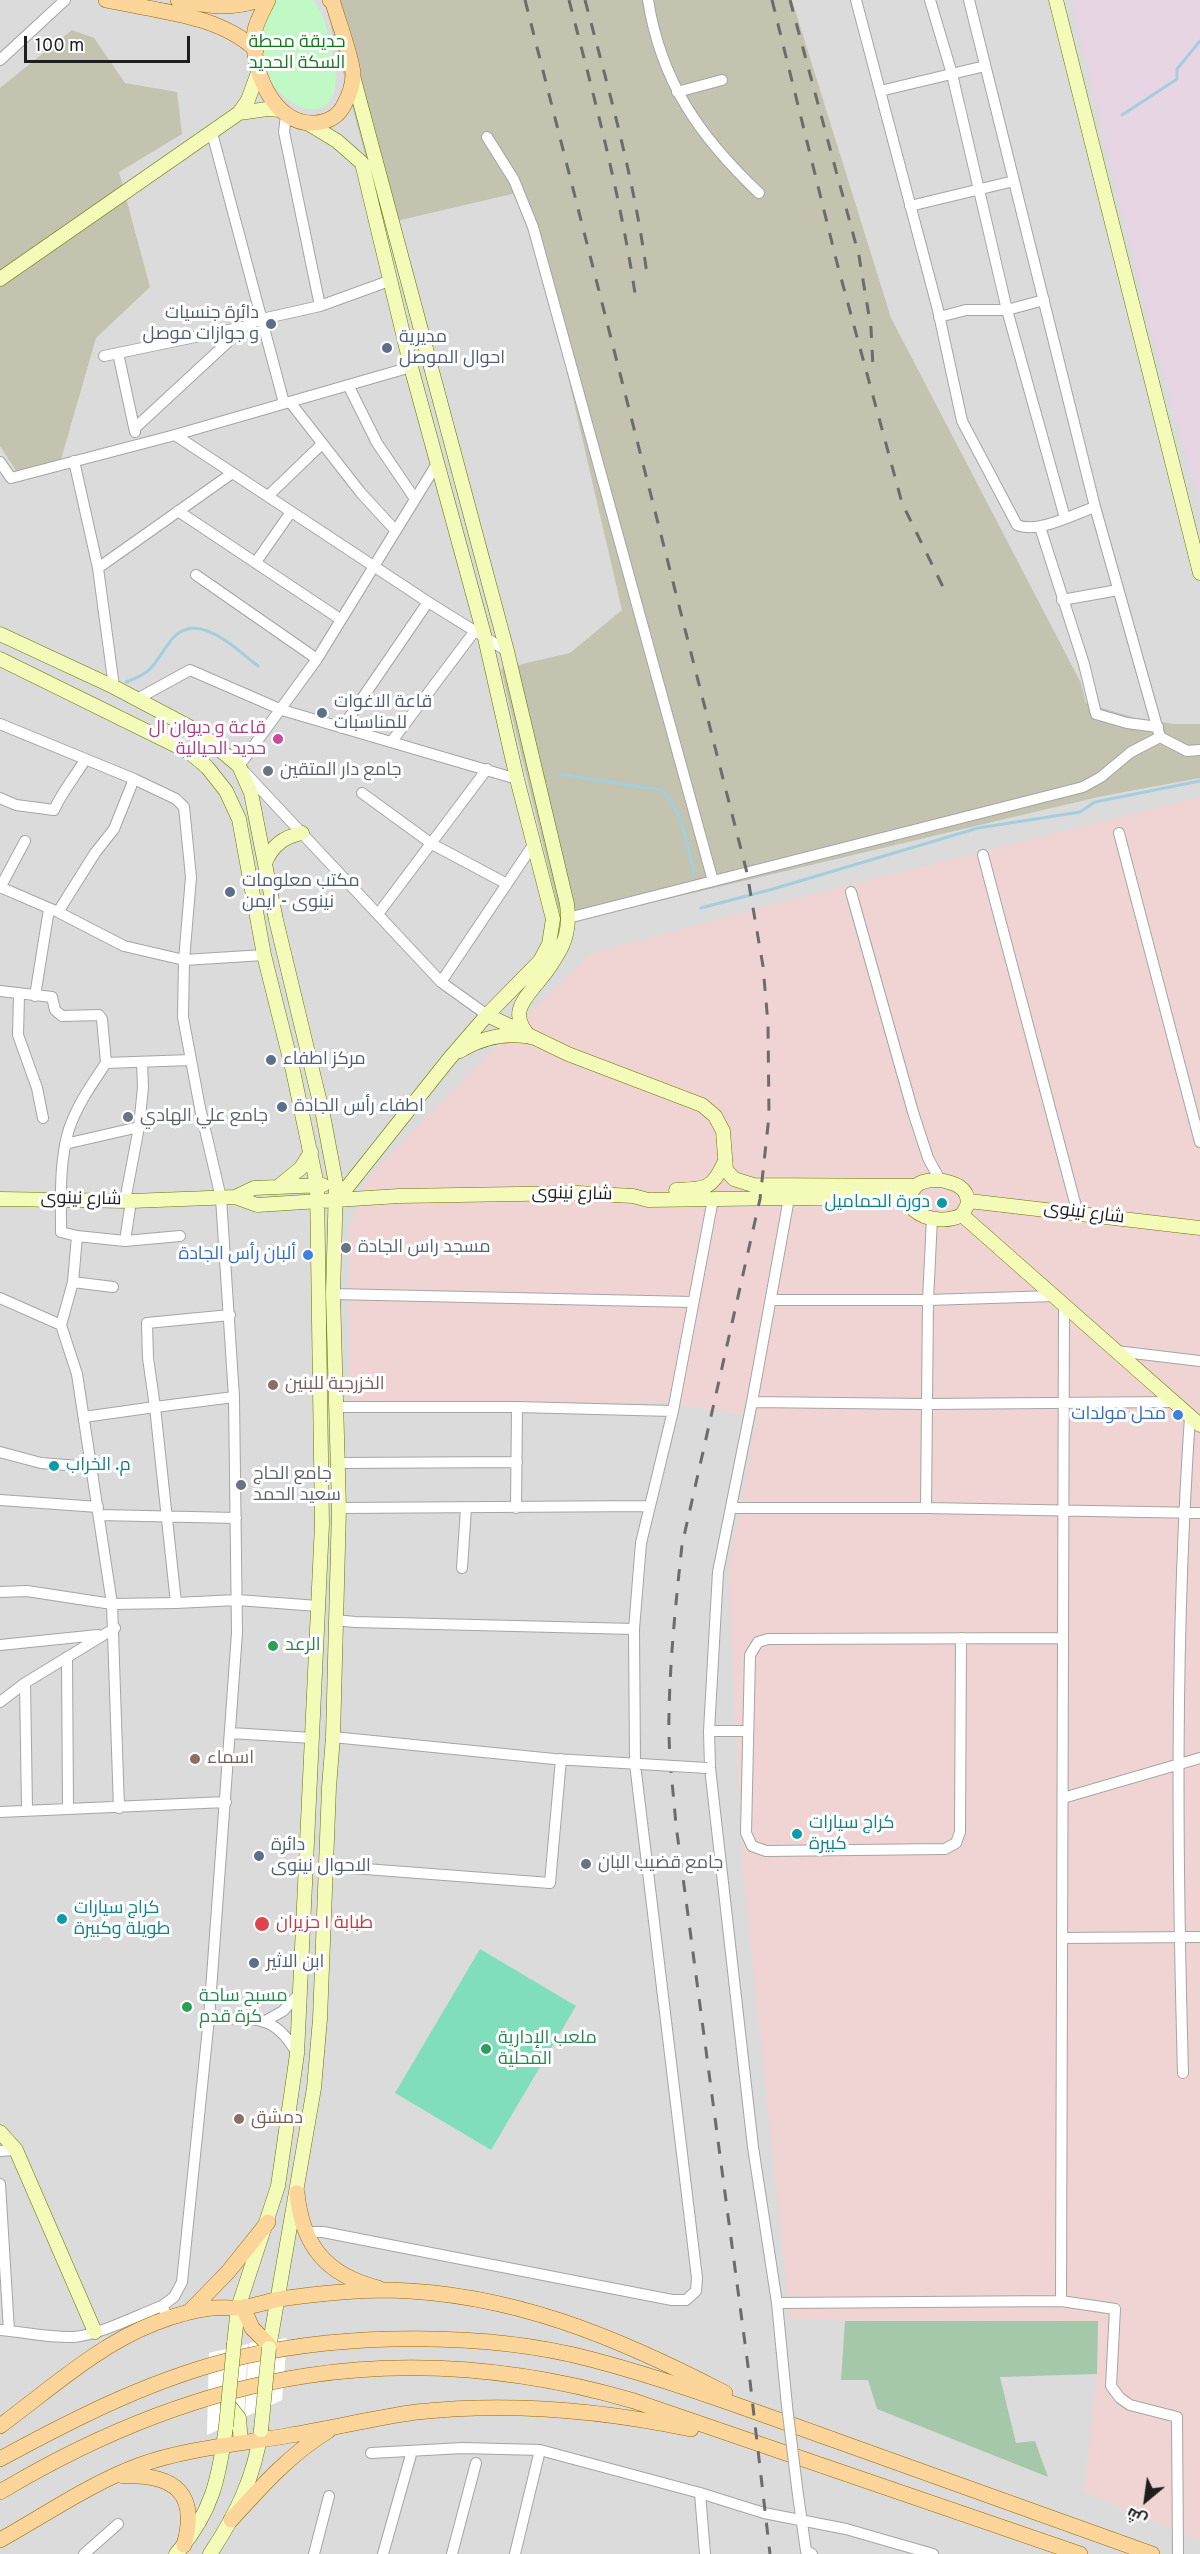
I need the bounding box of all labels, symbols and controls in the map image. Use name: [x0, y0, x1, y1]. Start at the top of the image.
scale bar: [27, 24, 194, 62]
park label: حديقة محطة السكة الحديد: [249, 32, 345, 74]
text: 100 m: [35, 35, 84, 58]
place label: دائرة جنسيات و جوازات موصل: [142, 303, 259, 346]
marker: دائرة جنسيات و جوازات موصل: [264, 317, 278, 331]
place label: مديرية احوال الموصل: [399, 327, 505, 370]
marker: مديرية احوال الموصل: [380, 341, 394, 355]
place label: قاعة الاغوات للمناسبات: [334, 692, 432, 734]
marker: قاعة الاغوات للمناسبات: [315, 706, 329, 720]
place label: قاعة و ديوان ال حديد الحيالية: [149, 718, 266, 760]
marker: قاعة و ديوان ال حديد الحيالية: [271, 732, 285, 746]
place label: جامع دار المتقين: [280, 760, 402, 782]
marker: جامع دار المتقين: [261, 764, 275, 778]
place label: مكتب معلومات نينوى - ايمن: [242, 871, 360, 914]
marker: مكتب معلومات نينوى - ايمن: [223, 885, 237, 899]
place label: مركز اطفاء: [283, 1049, 366, 1071]
marker: مركز اطفاء: [264, 1053, 278, 1067]
place label: اطفاء رأس الجادة: [294, 1096, 424, 1118]
marker: اطفاء رأس الجادة: [275, 1100, 289, 1114]
place label: جامع علي الهادي: [140, 1106, 268, 1128]
marker: جامع علي الهادي: [121, 1110, 135, 1124]
street label: شارع نينوى: [531, 1183, 613, 1207]
street label: شارع نينوى: [40, 1188, 122, 1212]
place label: دورة الحماميل: [824, 1192, 930, 1214]
marker: دورة الحماميل: [935, 1196, 949, 1210]
street label: شارع نينوى: [1042, 1198, 1126, 1230]
place label: مسجد راس الجادة: [358, 1237, 491, 1259]
marker: مسجد راس الجادة: [339, 1241, 353, 1255]
place label: ألبان رأس الجادة: [179, 1244, 296, 1266]
marker: ألبان رأس الجادة: [301, 1248, 315, 1262]
place label: الخزرجية للبنين: [285, 1374, 385, 1396]
marker: الخزرجية للبنين: [266, 1378, 280, 1392]
place label: محل مولدات: [1071, 1404, 1166, 1426]
marker: محل مولدات: [1171, 1408, 1185, 1422]
place label: م. الخراب: [66, 1455, 131, 1477]
marker: م. الخراب: [47, 1459, 61, 1473]
place label: جامع الحاج سعيد الحمد: [253, 1464, 341, 1506]
marker: جامع الحاج سعيد الحمد: [234, 1478, 248, 1492]
place label: الرعد: [285, 1635, 320, 1657]
marker: الرعد: [266, 1639, 280, 1653]
place label: اسماء: [207, 1748, 254, 1770]
marker: اسماء: [188, 1752, 202, 1766]
place label: كراج سيارات كبيرة: [809, 1813, 894, 1856]
marker: كراج سيارات كبيرة: [790, 1827, 804, 1841]
place label: دائرة الاحوال نينوى: [271, 1835, 371, 1878]
marker: دائرة الاحوال نينوى: [252, 1849, 266, 1863]
place label: جامع قضيب البان: [598, 1853, 723, 1875]
marker: جامع قضيب البان: [579, 1857, 593, 1871]
place label: كراج سيارات طويلة وكبيرة: [74, 1898, 170, 1940]
marker: كراج سيارات طويلة وكبيرة: [55, 1912, 69, 1926]
place label: طبابة ١ حزيران: [276, 1913, 373, 1935]
marker: طبابة ١ حزيران: [253, 1915, 271, 1933]
place label: ابن الاثير: [266, 1952, 324, 1974]
marker: ابن الاثير: [247, 1956, 261, 1970]
place label: مسبح ساحة كرة قدم: [199, 1986, 287, 2028]
marker: مسبح ساحة كرة قدم: [180, 2000, 194, 2014]
place label: ملعب الإدارية المحلية: [498, 2028, 597, 2070]
marker: ملعب الإدارية المحلية: [479, 2042, 493, 2056]
place label: دمشق: [251, 2108, 303, 2130]
marker: دمشق: [232, 2112, 246, 2126]
north arrow: [1116, 2470, 1176, 2530]
text: ش: [1123, 2502, 1151, 2529]

